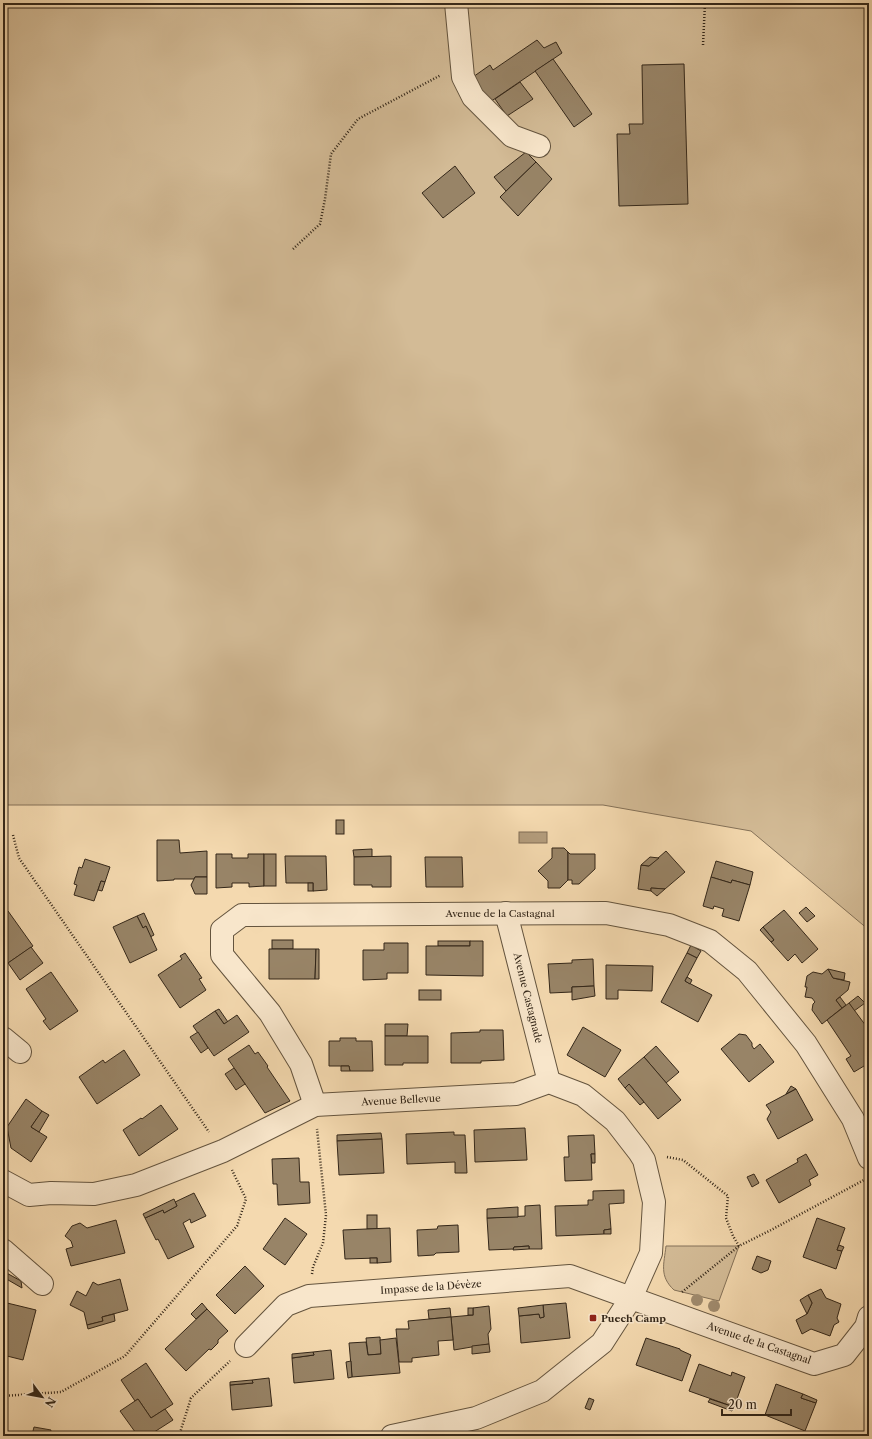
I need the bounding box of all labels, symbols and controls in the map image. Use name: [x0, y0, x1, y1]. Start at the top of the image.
street label: Avenue de la Castagnal: [444, 907, 555, 920]
street label: Avenue Castagnade: [510, 950, 546, 1045]
street label: Avenue Bellevue: [360, 1091, 441, 1109]
street label: Impasse de la Dévèze: [380, 1277, 483, 1297]
place label: Puech Camp: [601, 1312, 666, 1325]
marker: Puech Camp: [588, 1313, 598, 1323]
street label: Avenue de la Castagnal: [704, 1319, 813, 1367]
north arrow: [22, 1377, 62, 1417]
scale bar: [722, 1391, 791, 1417]
text: N: [42, 1395, 59, 1410]
text: 20 m: [728, 1397, 757, 1412]

